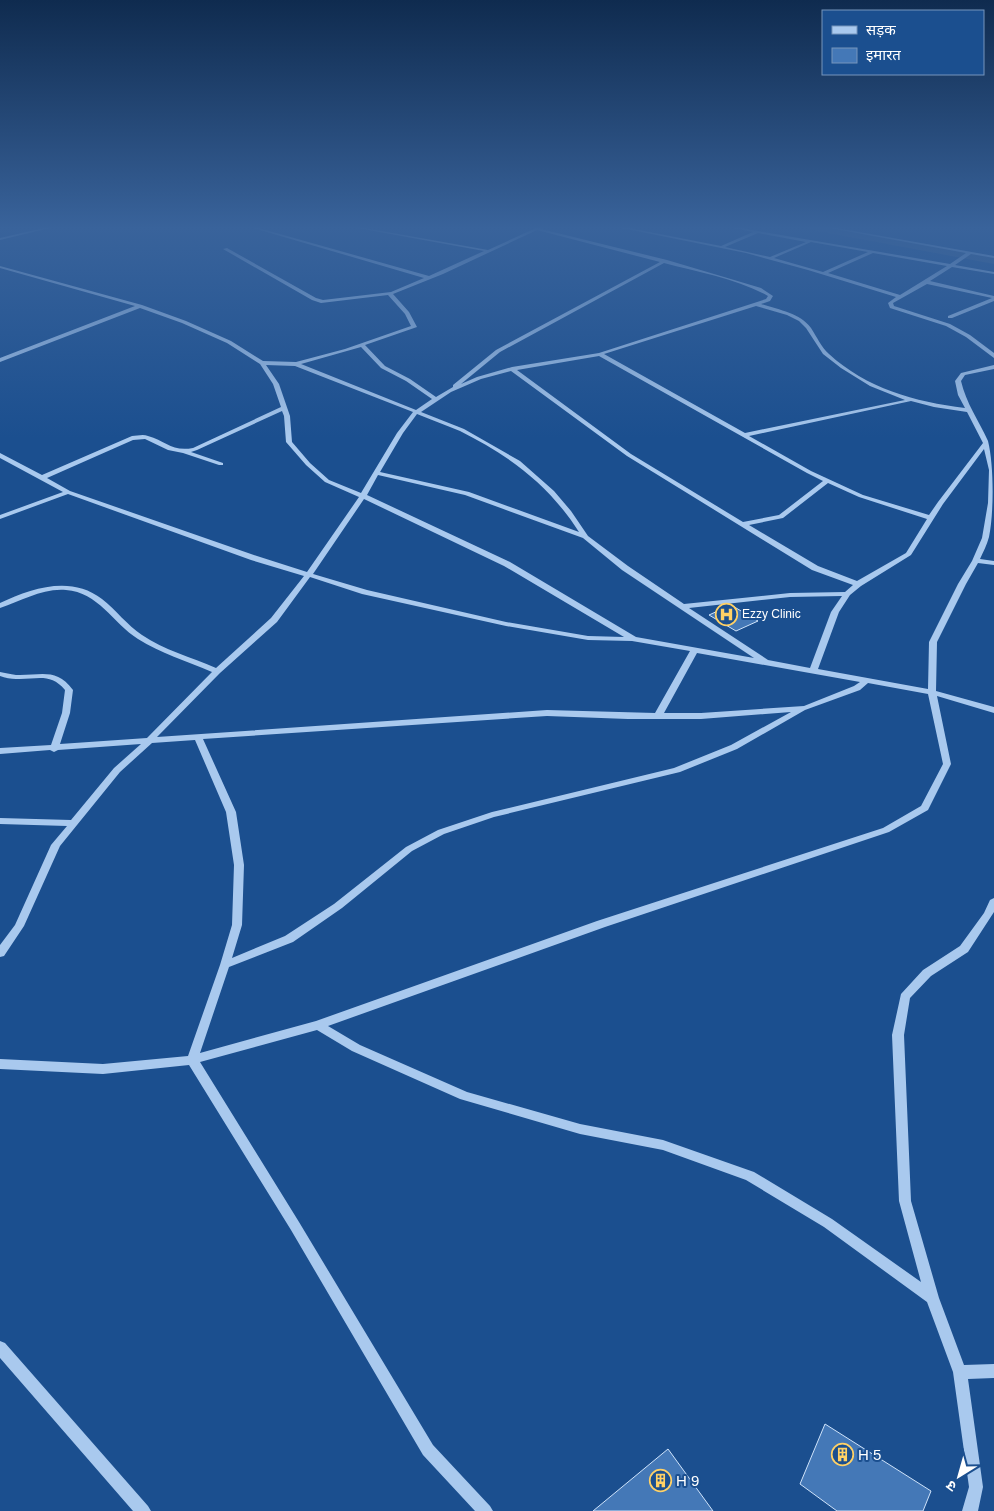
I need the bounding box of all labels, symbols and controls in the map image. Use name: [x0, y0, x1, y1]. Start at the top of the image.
legend: [822, 10, 984, 75]
text: सड़क: [866, 21, 896, 38]
text: इमारत: [866, 46, 901, 63]
hospital icon: Ezzy Clinic: [714, 602, 738, 626]
place label: Ezzy Clinic: [742, 607, 801, 621]
building icon: H 5: [830, 1442, 854, 1466]
place label: H 5: [858, 1446, 881, 1463]
north arrow: [934, 1451, 984, 1501]
building icon: H 9: [648, 1468, 672, 1492]
place label: H 9: [676, 1472, 699, 1489]
text: उ: [942, 1477, 959, 1495]

